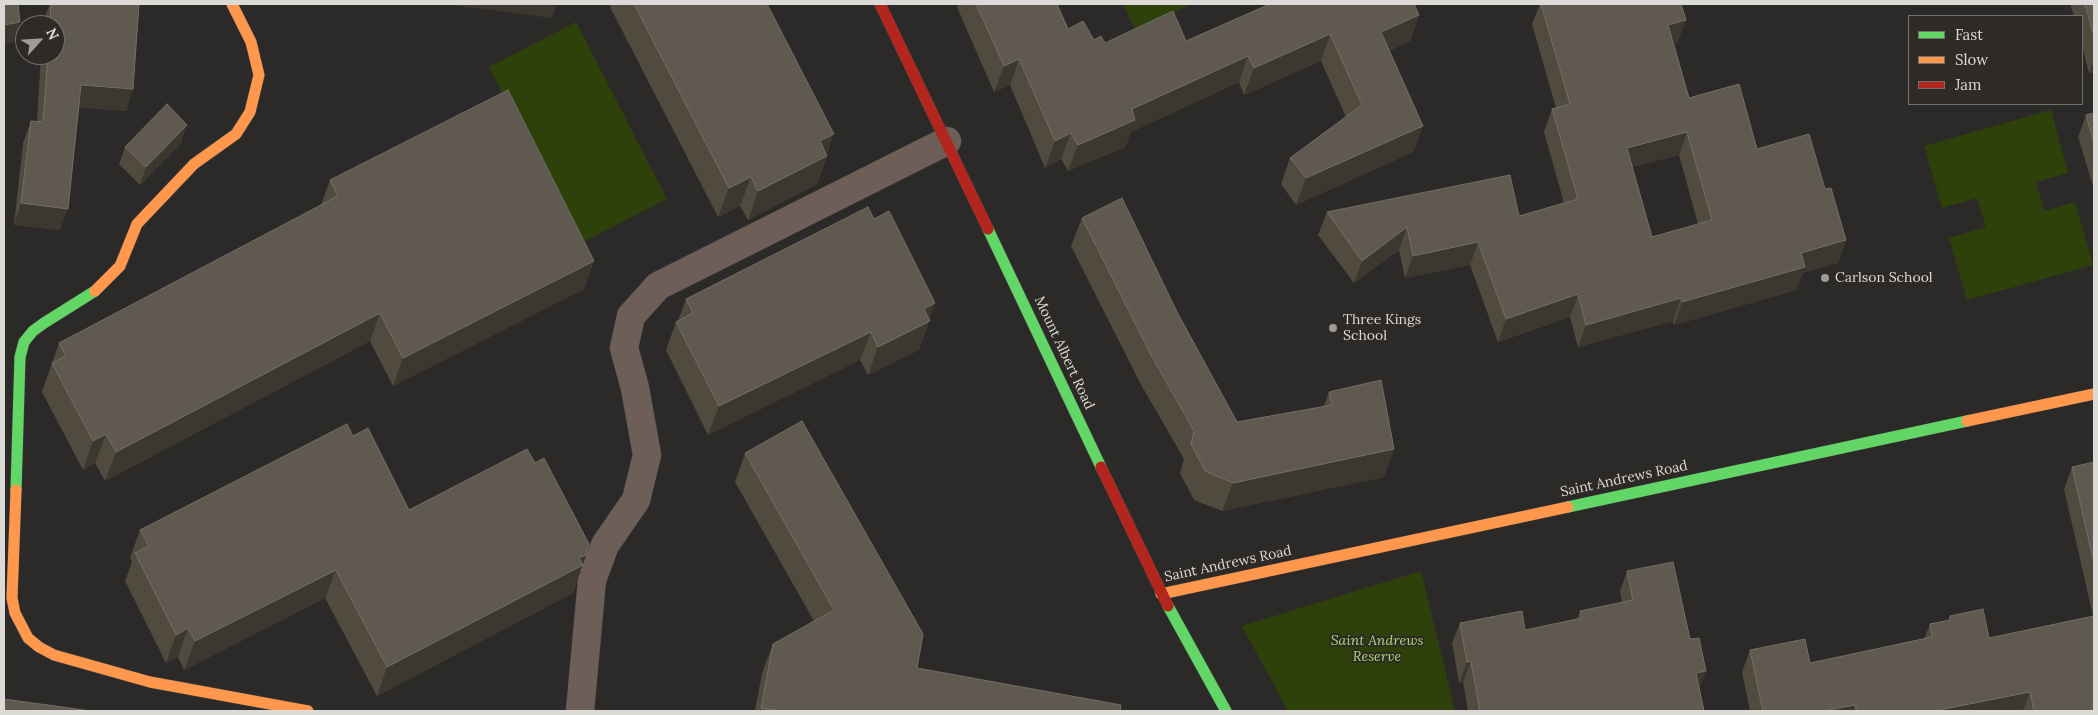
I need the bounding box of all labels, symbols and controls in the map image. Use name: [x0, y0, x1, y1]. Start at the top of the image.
north arrow: [15, 15, 65, 65]
legend: [1908, 15, 2083, 105]
text: N: [42, 25, 63, 43]
text: Fast: [1955, 25, 1983, 44]
text: Slow: [1955, 50, 1988, 69]
text: Jam: [1955, 75, 1982, 94]
place label: Carlson School: [1835, 270, 1933, 286]
marker: Carlson School: [1819, 272, 1831, 284]
street label: Mount Albert Road: [1030, 294, 1098, 412]
place label: Three Kings School: [1343, 312, 1421, 344]
marker: Three Kings School: [1327, 322, 1339, 334]
street label: Saint Andrews Road: [1559, 457, 1689, 501]
street label: Saint Andrews Road: [1163, 542, 1293, 586]
park label: Saint Andrews Reserve: [1331, 633, 1423, 666]

